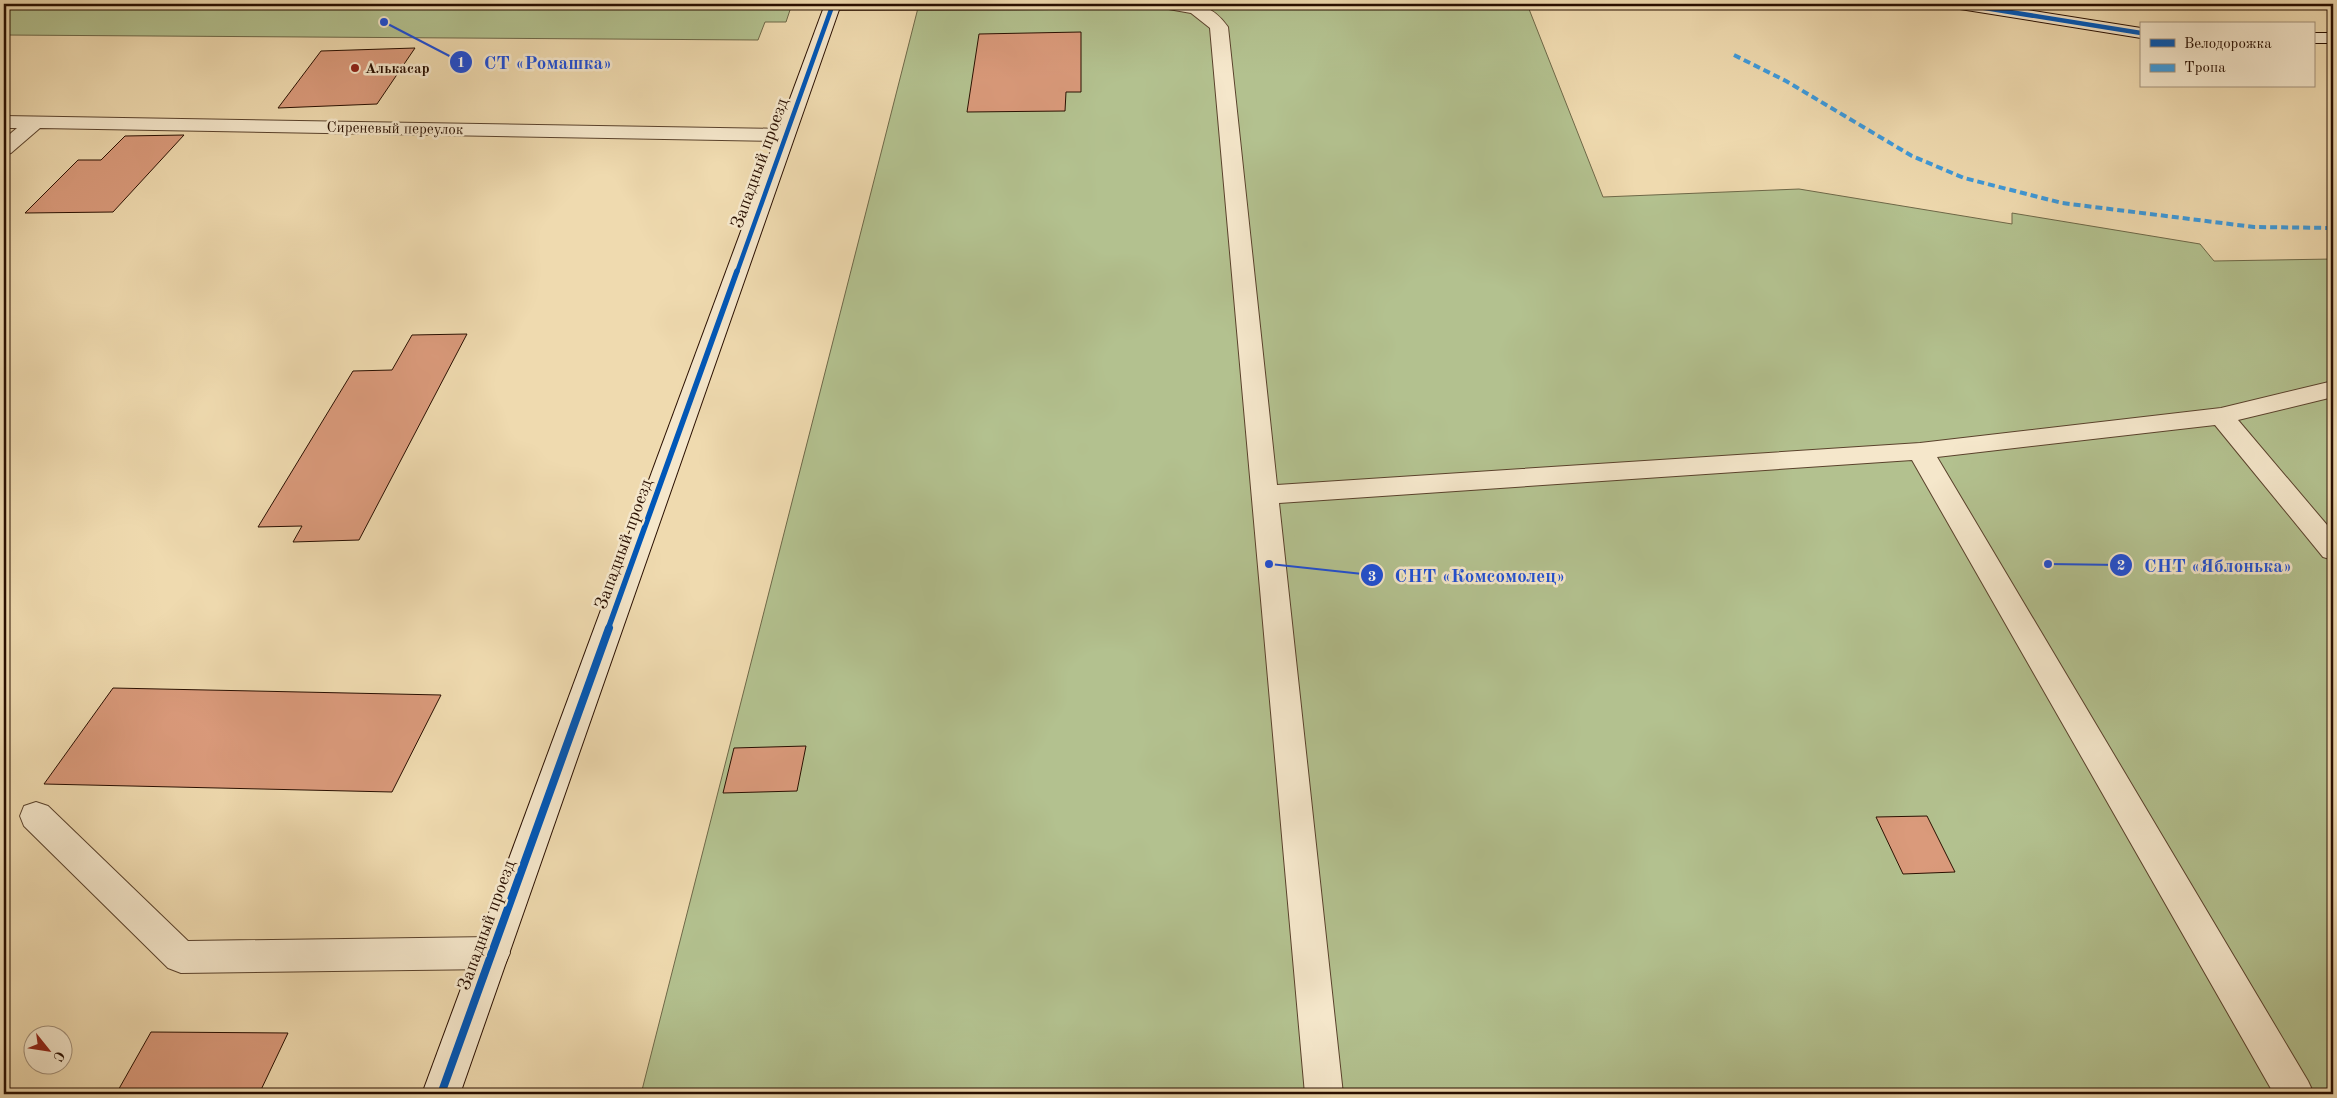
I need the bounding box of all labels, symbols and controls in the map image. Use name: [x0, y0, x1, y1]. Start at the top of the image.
legend: [2140, 22, 2314, 88]
text: Велодорожка: [2184, 37, 2272, 52]
callout: СТ «Ромашка»: [449, 45, 622, 79]
text: СТ «Ромашка»: [484, 55, 612, 74]
text: 1: [457, 56, 465, 71]
text: Тропа: [2184, 61, 2226, 76]
marker: Алькасар: [349, 62, 361, 74]
place label: Алькасар: [365, 62, 430, 77]
street label: Западный проезд: [728, 96, 792, 231]
street label: Сиреневый переулок: [326, 121, 464, 138]
street label: Западный проезд: [592, 477, 656, 612]
callout: СНТ «Яблонька»: [2109, 548, 2302, 582]
callout: СНТ «Комсомолец»: [1359, 558, 1575, 592]
text: СНТ «Яблонька»: [2144, 558, 2292, 577]
text: 2: [2117, 559, 2125, 574]
text: СНТ «Комсомолец»: [1395, 568, 1565, 587]
text: 3: [1368, 570, 1376, 585]
street label: Западный проезд: [455, 858, 519, 993]
north arrow: [22, 1026, 72, 1076]
text: С: [50, 1048, 67, 1064]

